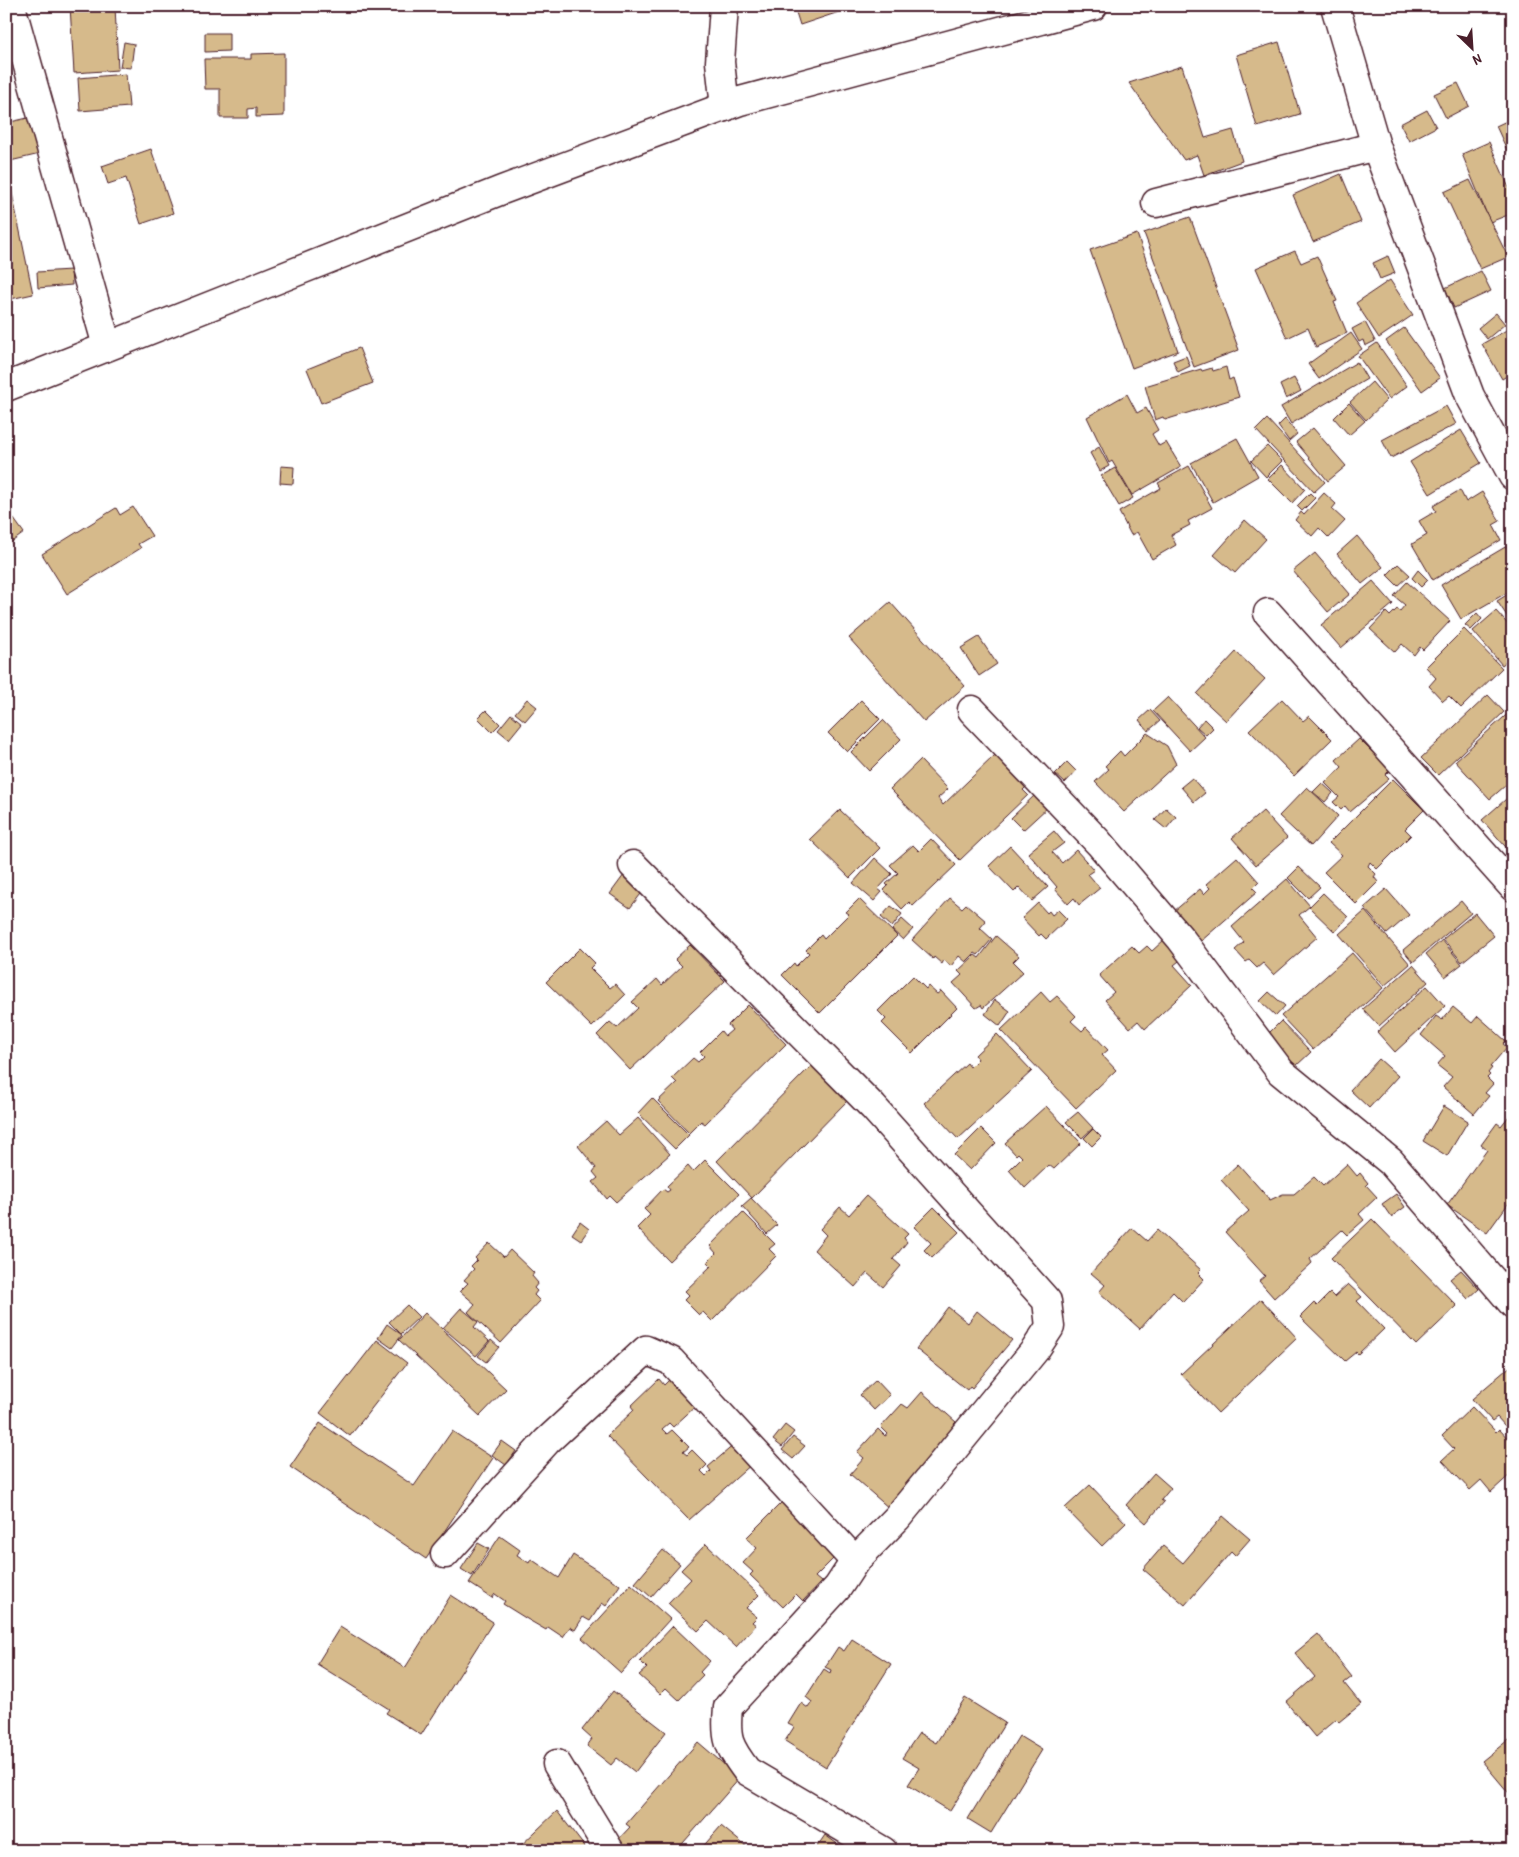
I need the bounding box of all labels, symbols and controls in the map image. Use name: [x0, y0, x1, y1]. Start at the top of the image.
north arrow: [1446, 22, 1496, 72]
text: N: [1470, 50, 1485, 71]

